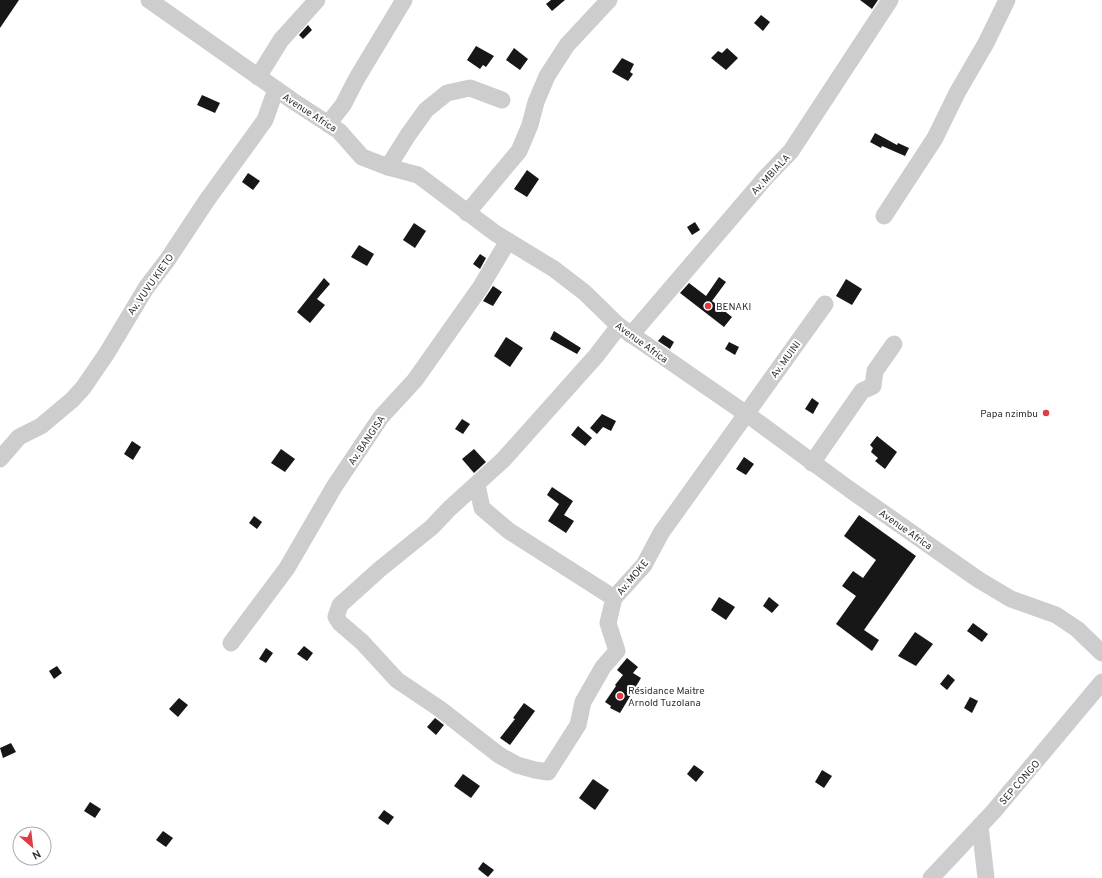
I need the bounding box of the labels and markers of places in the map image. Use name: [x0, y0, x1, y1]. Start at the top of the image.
marker: BENAKI: [703, 301, 713, 311]
place label: BENAKI: [716, 301, 751, 314]
place label: Papa nzimbu: [980, 408, 1038, 421]
marker: Papa nzimbu: [1041, 408, 1051, 418]
place label: Résidance Maitre Arnold Tuzolana: [628, 685, 705, 710]
marker: Résidance Maitre Arnold Tuzolana: [615, 691, 625, 701]

